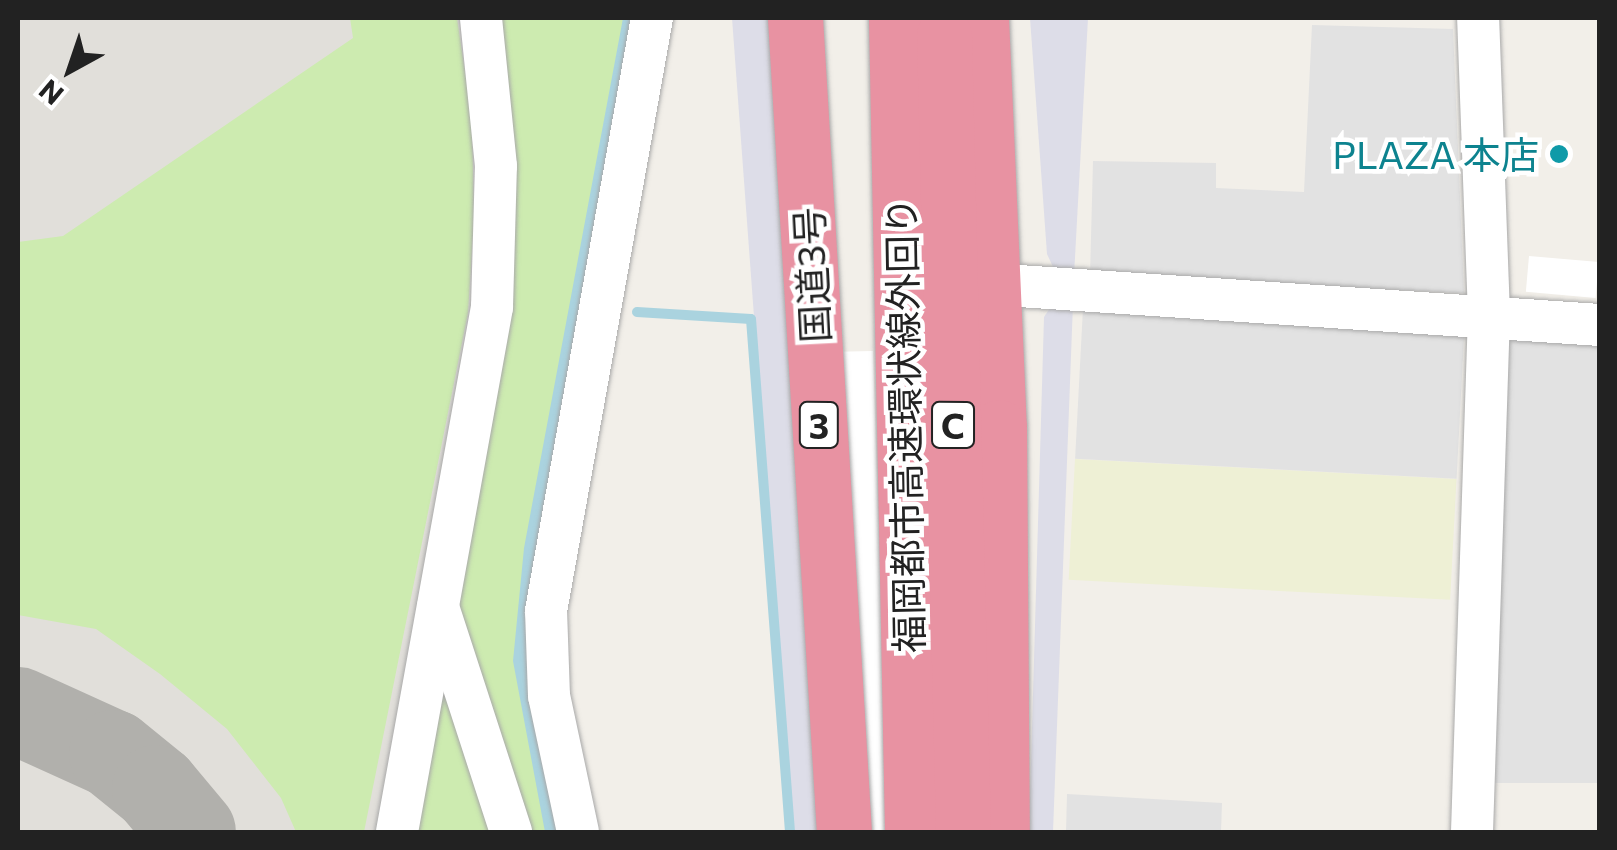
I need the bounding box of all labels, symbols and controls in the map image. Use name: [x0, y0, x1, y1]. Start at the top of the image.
north arrow: [20, 20, 120, 120]
text: N: [32, 73, 70, 113]
place label: PLAZA 本店: [1332, 131, 1539, 177]
marker: PLAZA 本店: [1548, 143, 1570, 165]
street label: 福岡都市高速環状線外回り: [877, 197, 931, 653]
street label: 国道3号: [785, 206, 837, 344]
road number: 3: [796, 395, 842, 455]
road number: C: [930, 395, 976, 455]

